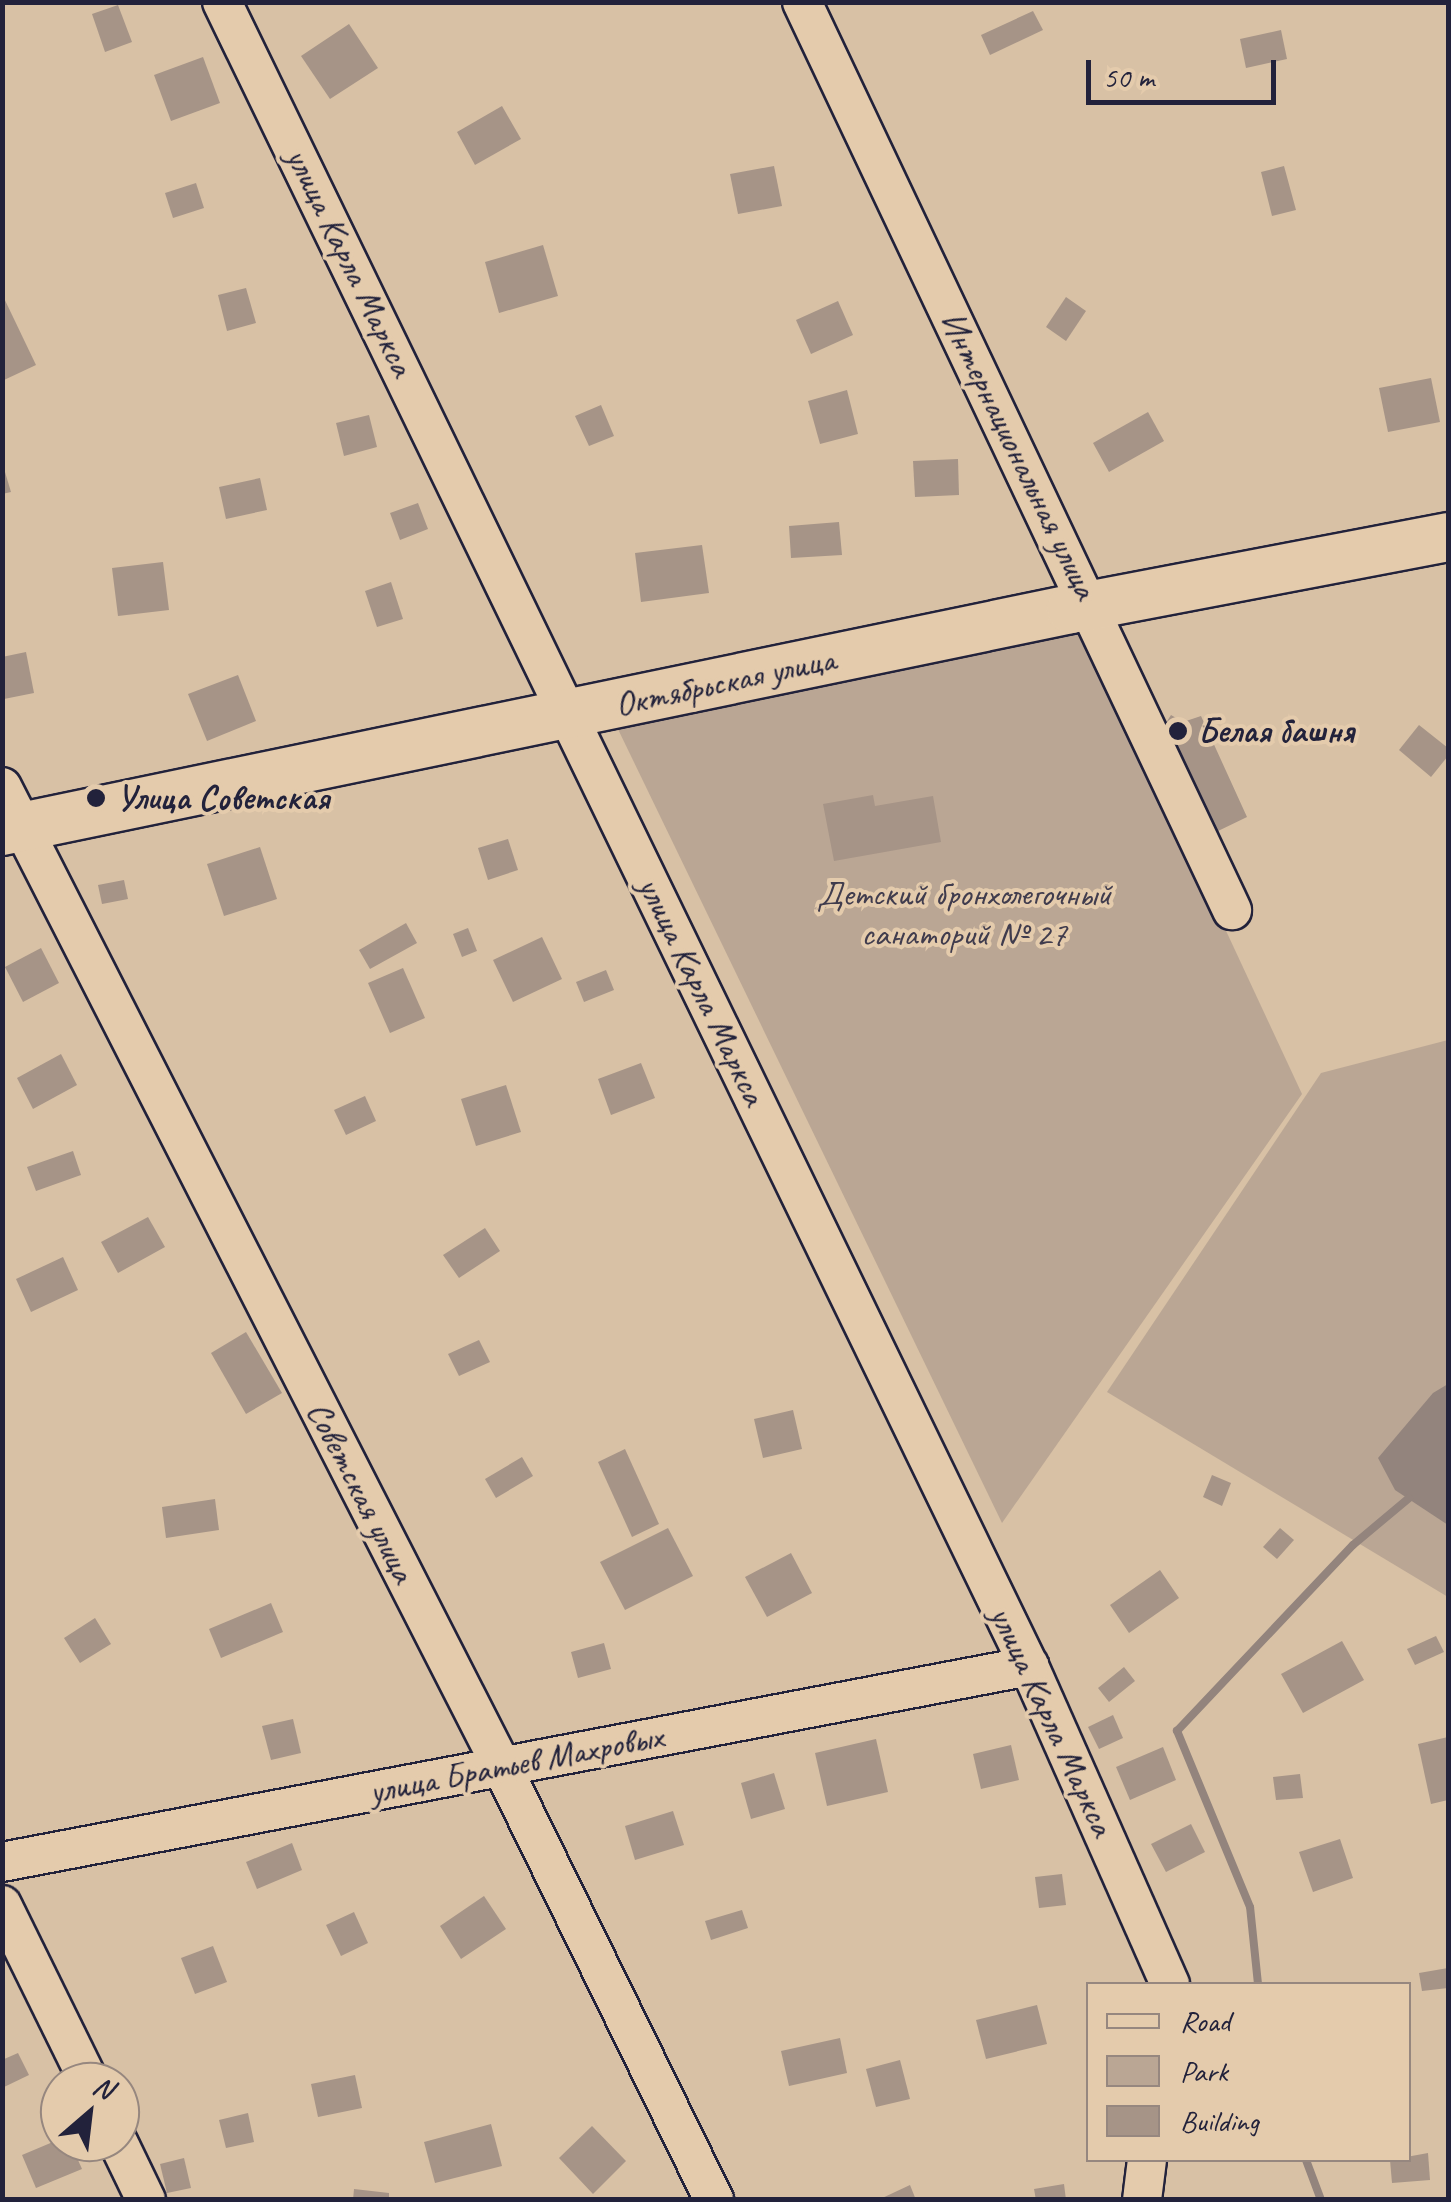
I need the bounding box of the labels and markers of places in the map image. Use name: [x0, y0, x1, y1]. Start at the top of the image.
place label: Белая башня: [1198, 710, 1355, 752]
marker: Белая башня: [1167, 720, 1189, 742]
place label: Улица Советская: [116, 777, 332, 819]
marker: Улица Советская: [85, 787, 107, 809]

